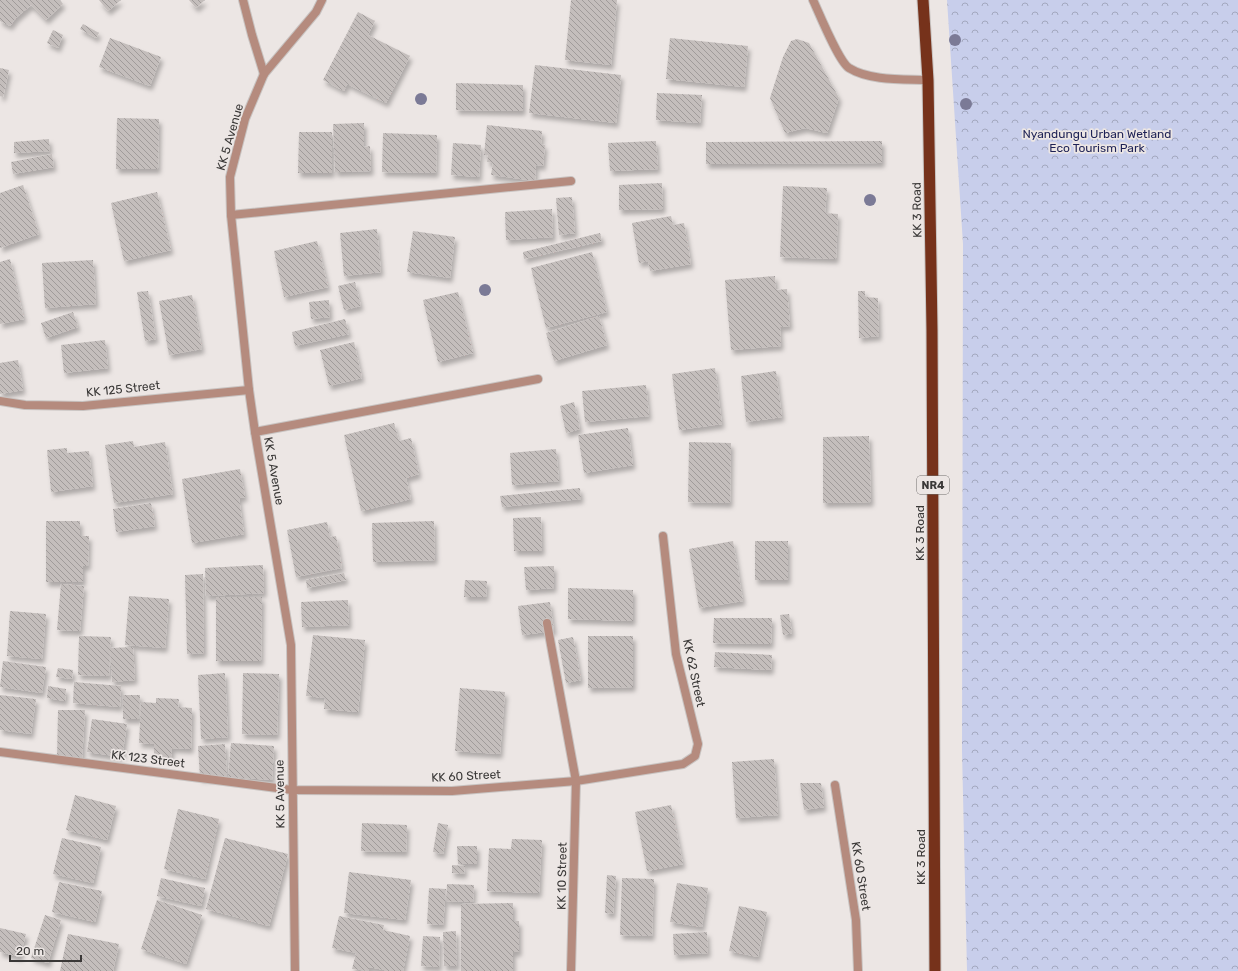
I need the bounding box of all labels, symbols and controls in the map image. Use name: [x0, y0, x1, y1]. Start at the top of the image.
street label: KK 5 Avenue: [214, 102, 246, 172]
park label: Nyandungu Urban Wetland Eco Tourism Park: [1022, 127, 1172, 155]
street label: KK 3 Road: [910, 182, 924, 238]
street label: KK 125 Street: [85, 378, 161, 400]
street label: KK 5 Avenue: [261, 436, 287, 506]
road number: NR4: [917, 476, 949, 494]
street label: KK 3 Road: [913, 505, 927, 561]
street label: KK 62 Street: [680, 638, 708, 709]
street label: KK 123 Street: [110, 748, 186, 771]
street label: KK 5 Avenue: [272, 759, 288, 829]
street label: KK 60 Street: [431, 767, 501, 785]
street label: KK 3 Road: [914, 829, 928, 885]
street label: KK 60 Street: [849, 840, 873, 912]
street label: KK 10 Street: [554, 842, 570, 910]
scale bar: [10, 937, 81, 963]
text: 20 m: [16, 944, 44, 958]

